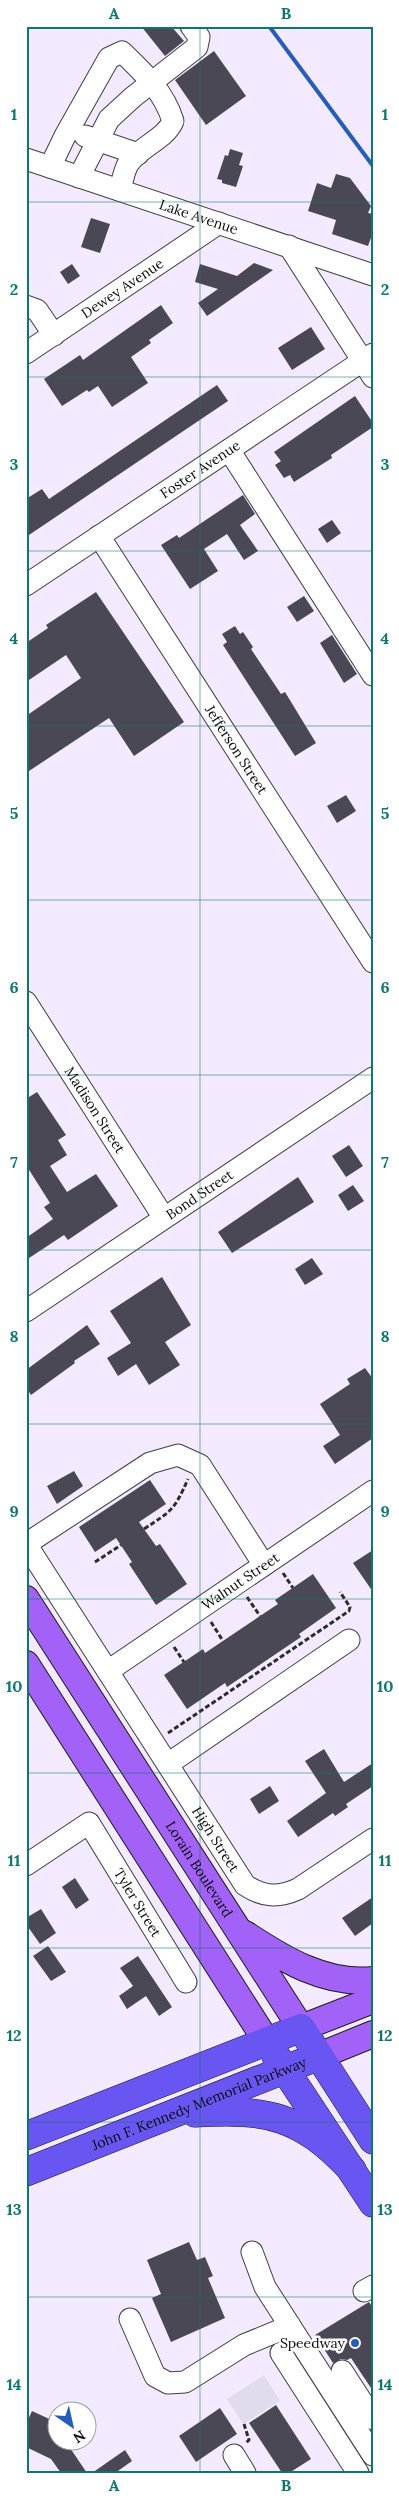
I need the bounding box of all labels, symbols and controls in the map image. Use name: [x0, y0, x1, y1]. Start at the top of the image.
text: A: [109, 3, 120, 23]
text: B: [281, 3, 292, 23]
text: 1: [11, 104, 17, 124]
text: 1: [382, 104, 388, 124]
street label: Lake Avenue: [157, 195, 241, 238]
street label: Dewey Avenue: [78, 254, 167, 322]
text: 2: [10, 279, 18, 299]
text: 2: [381, 279, 389, 299]
street label: Foster Avenue: [157, 436, 244, 502]
text: 3: [10, 454, 19, 474]
text: 3: [381, 454, 390, 474]
text: 4: [10, 628, 19, 648]
text: 4: [381, 628, 390, 648]
street label: Jefferson Street: [201, 701, 272, 798]
text: 5: [10, 803, 19, 823]
text: 5: [381, 803, 390, 823]
text: 6: [9, 977, 19, 997]
text: 6: [380, 977, 390, 997]
street label: Madison Street: [61, 1063, 129, 1157]
text: 7: [10, 1152, 18, 1172]
text: 7: [381, 1152, 389, 1172]
street label: Bond Street: [162, 1165, 237, 1223]
text: 8: [9, 1326, 19, 1346]
text: 8: [380, 1326, 390, 1346]
text: 9: [9, 1501, 19, 1521]
text: 9: [380, 1501, 390, 1521]
street label: Walnut Street: [198, 1548, 283, 1614]
text: 10: [6, 1676, 22, 1696]
text: 10: [377, 1676, 393, 1696]
street label: High Street: [188, 1803, 244, 1876]
street label: Lorain Boulevard: [162, 1818, 237, 1921]
text: 11: [8, 1850, 21, 1870]
text: 11: [379, 1850, 392, 1870]
street label: Tyler Street: [110, 1865, 166, 1941]
text: 12: [6, 2025, 22, 2045]
text: 12: [377, 2025, 393, 2045]
street label: John F. Kennedy Memorial Parkway: [88, 2053, 309, 2154]
text: 13: [6, 2199, 22, 2219]
text: 13: [377, 2199, 393, 2219]
place label: Speedway: [280, 2334, 346, 2352]
marker: Speedway: [349, 2337, 361, 2349]
text: 14: [6, 2374, 22, 2394]
text: 14: [377, 2374, 393, 2394]
north arrow: [48, 2402, 98, 2452]
text: N: [70, 2426, 89, 2447]
text: A: [109, 2475, 120, 2495]
text: B: [281, 2475, 292, 2495]

